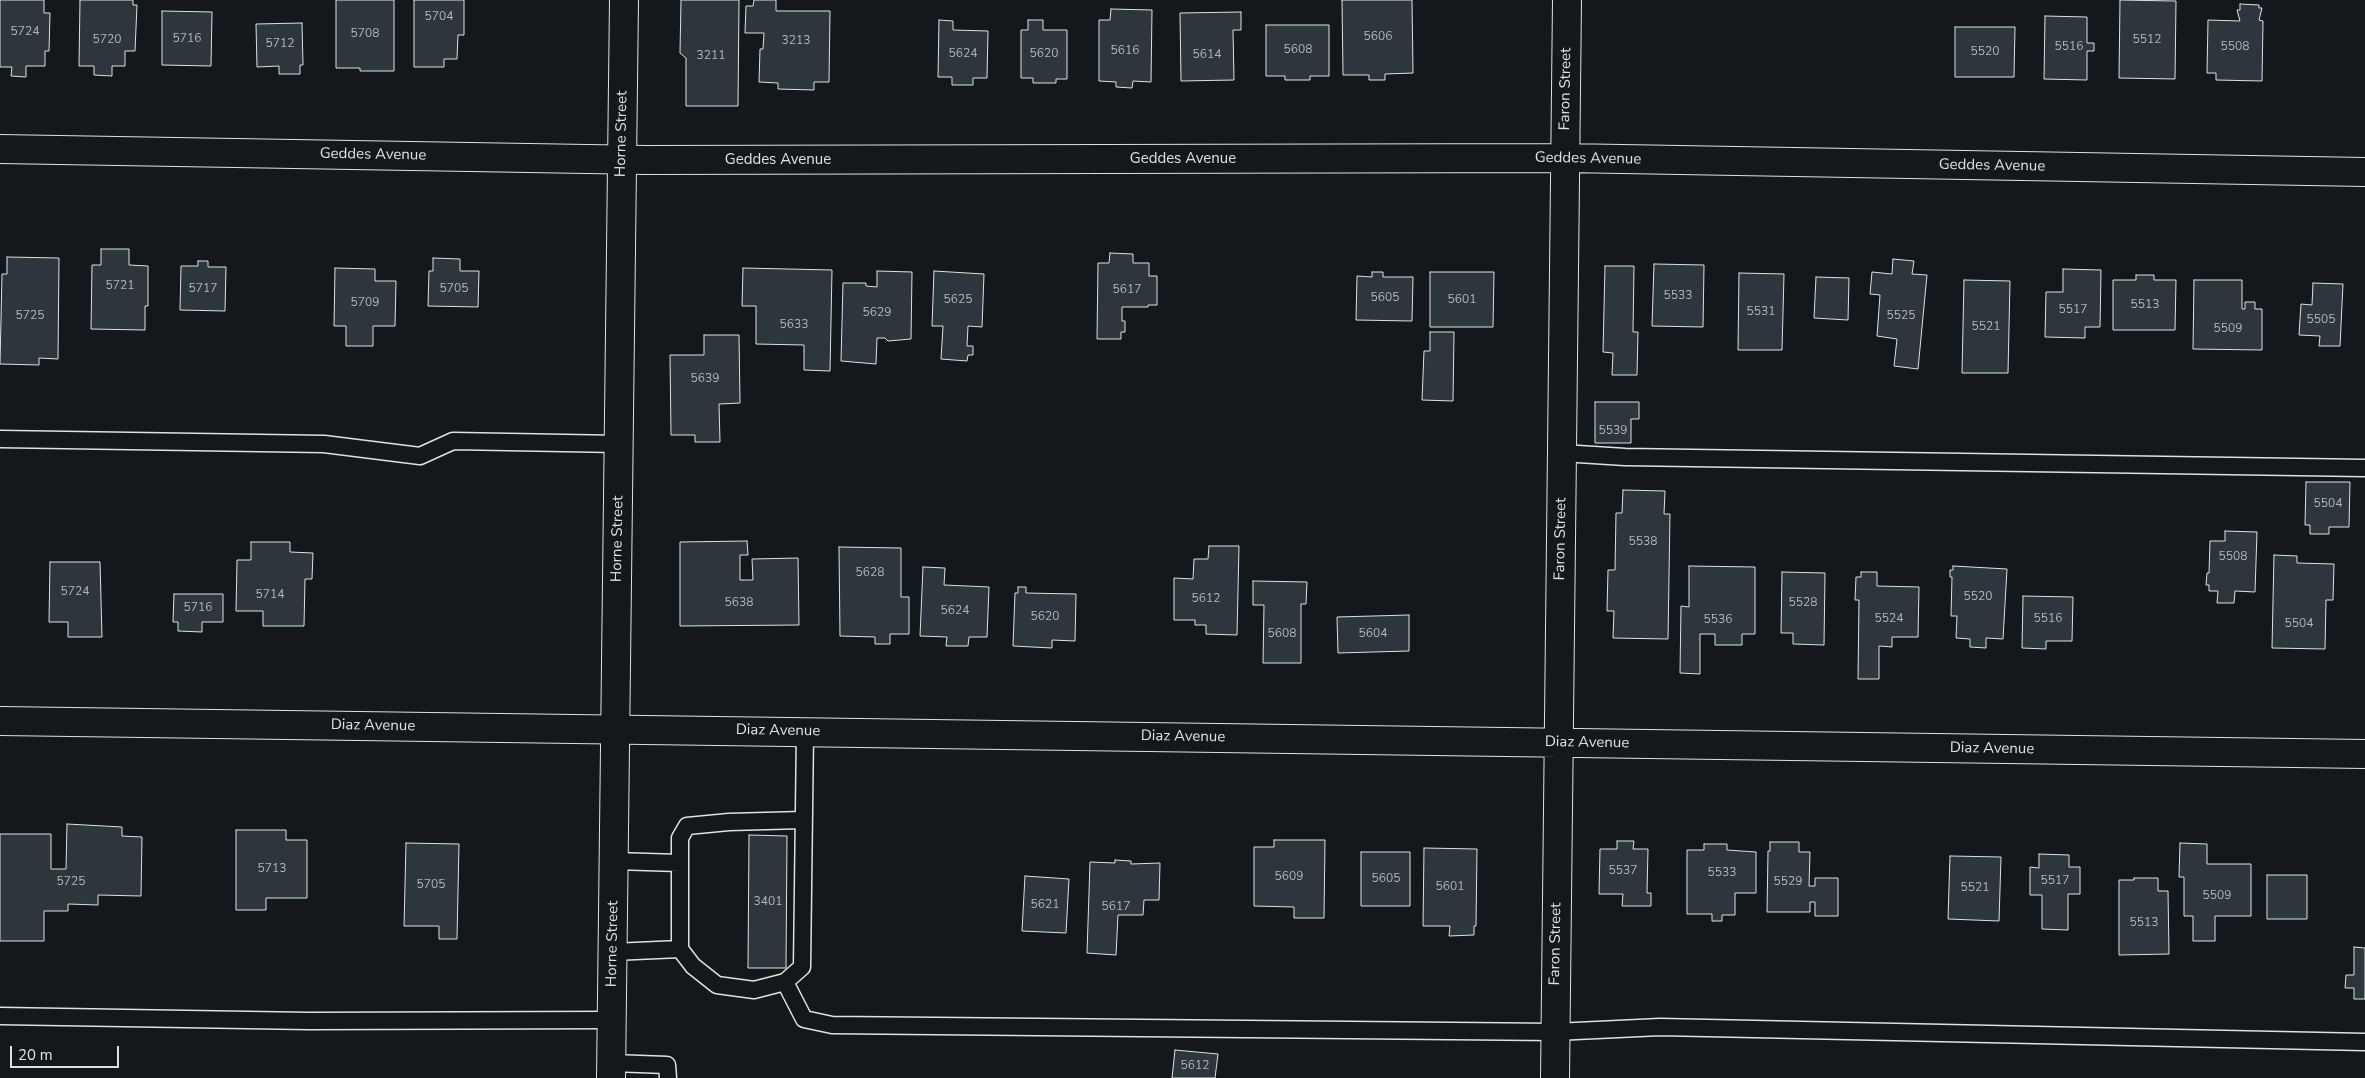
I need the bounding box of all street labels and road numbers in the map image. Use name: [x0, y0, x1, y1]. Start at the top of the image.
street label: Faron Street: [1556, 47, 1576, 131]
street label: Horne Street: [612, 91, 632, 177]
street label: Geddes Avenue: [320, 145, 426, 165]
street label: Geddes Avenue: [1535, 149, 1641, 169]
street label: Geddes Avenue: [1130, 150, 1236, 168]
street label: Geddes Avenue: [725, 151, 831, 169]
street label: Geddes Avenue: [1939, 156, 2045, 176]
street label: Horne Street: [608, 496, 628, 582]
street label: Faron Street: [1551, 497, 1571, 581]
street label: Diaz Avenue: [331, 716, 415, 736]
street label: Diaz Avenue: [736, 721, 820, 741]
street label: Diaz Avenue: [1141, 727, 1225, 747]
street label: Diaz Avenue: [1545, 733, 1629, 753]
street label: Diaz Avenue: [1950, 739, 2034, 759]
street label: Horne Street: [603, 901, 623, 987]
street label: Faron Street: [1546, 902, 1566, 986]

